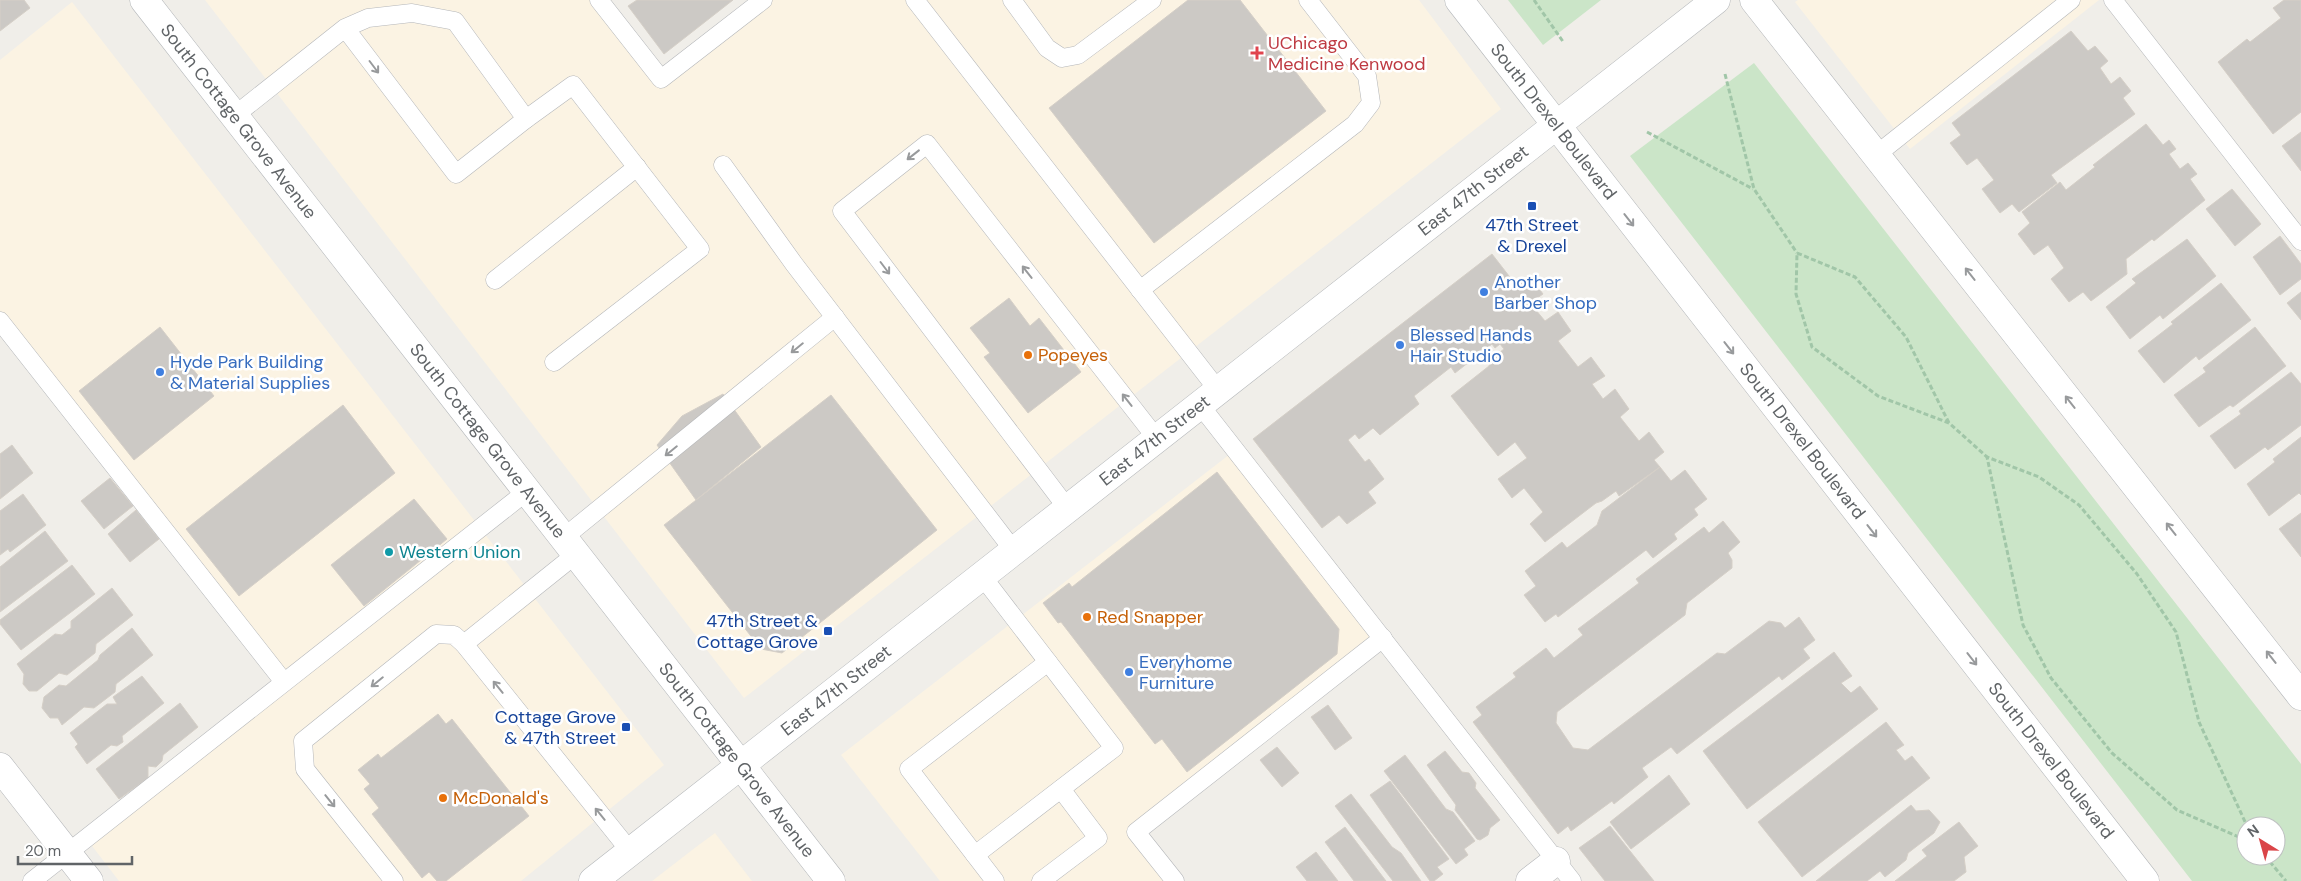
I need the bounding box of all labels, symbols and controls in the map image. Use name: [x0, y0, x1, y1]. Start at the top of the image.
street label: South Cottage Grove Avenue: [155, 19, 322, 224]
place label: UChicago Medicine Kenwood: [1268, 31, 1425, 76]
street label: South Drexel Boulevard: [1485, 38, 1622, 205]
marker: UChicago Medicine Kenwood: [1250, 46, 1264, 60]
one-way arrow: [369, 60, 380, 73]
street label: East 47th Street: [1413, 139, 1534, 241]
one-way arrow: [907, 149, 920, 160]
marker: 47th Street & Drexel: [1526, 200, 1538, 212]
place label: 47th Street & Drexel: [1485, 213, 1579, 258]
one-way arrow: [1623, 213, 1634, 226]
one-way arrow: [880, 261, 890, 275]
one-way arrow: [1022, 265, 1032, 279]
one-way arrow: [1964, 268, 1975, 281]
place label: Another Barber Shop: [1494, 270, 1597, 315]
marker: Another Barber Shop: [1478, 286, 1490, 298]
place label: Blessed Hands Hair Studio: [1410, 323, 1532, 368]
street label: South Cottage Grove Avenue: [404, 338, 571, 543]
marker: Blessed Hands Hair Studio: [1394, 339, 1406, 351]
one-way arrow: [1724, 341, 1734, 355]
one-way arrow: [791, 342, 804, 353]
place label: Popeyes: [1038, 343, 1108, 367]
marker: Popeyes: [1022, 349, 1034, 361]
place label: Hyde Park Building & Material Supplies: [170, 350, 330, 395]
street label: South Drexel Boulevard: [1734, 358, 1871, 524]
marker: Hyde Park Building & Material Supplies: [154, 366, 166, 378]
street label: East 47th Street: [1095, 389, 1215, 491]
one-way arrow: [1122, 393, 1132, 407]
one-way arrow: [2065, 395, 2076, 408]
one-way arrow: [665, 445, 678, 456]
one-way arrow: [2165, 523, 2176, 536]
one-way arrow: [1867, 524, 1877, 538]
place label: Western Union: [399, 540, 521, 564]
marker: Western Union: [383, 546, 395, 558]
place label: Red Snapper: [1097, 605, 1204, 629]
place label: 47th Street & Cottage Grove: [697, 609, 818, 654]
marker: Red Snapper: [1081, 611, 1093, 623]
marker: 47th Street & Cottage Grove: [822, 625, 834, 637]
street label: East 47th Street: [776, 639, 896, 741]
place label: Everyhome Furniture: [1139, 650, 1232, 695]
one-way arrow: [2265, 651, 2276, 664]
one-way arrow: [1967, 652, 1977, 666]
street label: South Cottage Grove Avenue: [653, 658, 820, 863]
marker: Everyhome Furniture: [1123, 666, 1135, 678]
one-way arrow: [370, 677, 383, 688]
street label: South Drexel Boulevard: [1983, 677, 2120, 844]
one-way arrow: [493, 680, 504, 693]
place label: Cottage Grove & 47th Street: [495, 705, 616, 750]
marker: Cottage Grove & 47th Street: [620, 721, 632, 733]
place label: McDonald's: [453, 786, 549, 810]
marker: McDonald's: [437, 792, 449, 804]
one-way arrow: [324, 794, 335, 807]
one-way arrow: [594, 807, 605, 820]
north arrow: [2236, 816, 2286, 866]
text: N: [2244, 820, 2263, 841]
scale bar: [18, 834, 131, 866]
text: 20 m: [25, 841, 61, 861]

